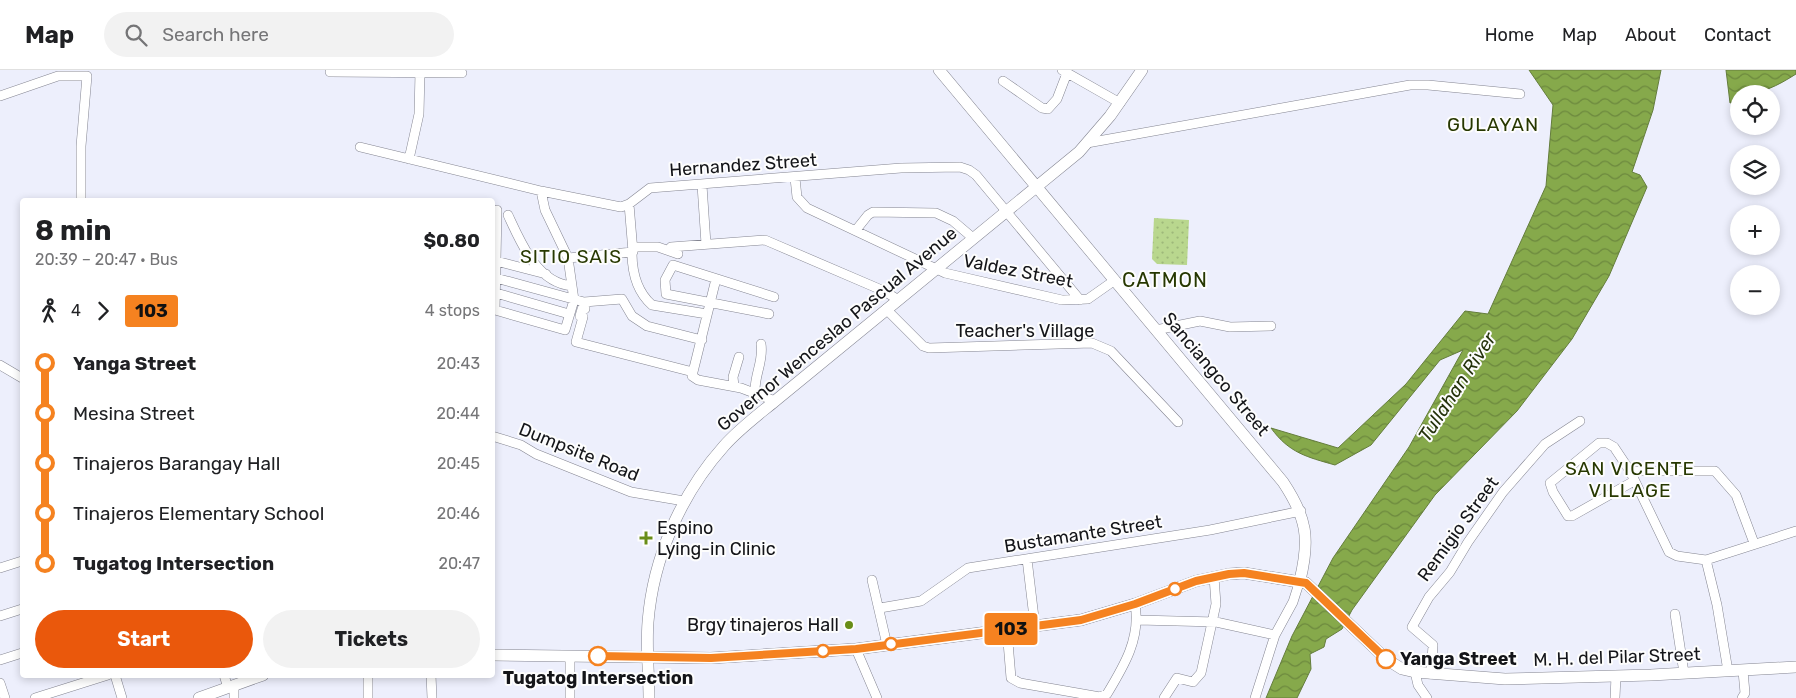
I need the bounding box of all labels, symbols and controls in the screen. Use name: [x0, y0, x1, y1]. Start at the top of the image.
search box: [104, 12, 454, 57]
text: Map: [25, 21, 74, 49]
icon: search: [122, 21, 150, 49]
text: Search here: [162, 23, 269, 46]
text: Home: [1485, 24, 1534, 46]
text: Map: [1562, 24, 1597, 46]
text: About: [1625, 24, 1676, 46]
text: Contact: [1704, 24, 1771, 46]
map controls: [1730, 85, 1780, 315]
button: locate: [1730, 85, 1780, 135]
district label: GULAYAN: [1447, 113, 1539, 136]
button: layers: [1730, 145, 1780, 195]
street label: Hernandez Street: [668, 149, 818, 181]
button: +: [1730, 205, 1780, 255]
text: 8 min: [35, 214, 112, 247]
street label: Governor Wenceslao Pascual Avenue: [713, 222, 961, 436]
text: $0.80: [423, 229, 480, 252]
district label: SITIO SAIS: [520, 245, 622, 268]
text: 20:39 – 20:47 · Bus: [35, 250, 178, 269]
street label: Valdez Street: [961, 250, 1075, 292]
button: −: [1730, 265, 1780, 315]
district label: CATMON: [1122, 268, 1208, 292]
icon: walk: [35, 297, 63, 325]
icon: forward: [89, 297, 117, 325]
text: 103: [135, 300, 168, 322]
text: 4: [71, 301, 81, 320]
text: 4 stops: [425, 301, 480, 320]
street label: Sanciangco Street: [1158, 308, 1274, 440]
street label: Teacher's Village: [956, 320, 1094, 342]
water label: Tullahan River: [1413, 327, 1501, 446]
text: Yanga Street: [73, 352, 196, 375]
text: 20:43: [437, 354, 480, 373]
text: Mesina Street: [73, 402, 195, 425]
text: 20:44: [436, 404, 480, 423]
street label: Dumpsite Road: [516, 418, 642, 486]
text: Tinajeros Barangay Hall: [73, 452, 280, 475]
text: 20:45: [437, 454, 480, 473]
district label: SAN VICENTE VILLAGE: [1565, 457, 1695, 502]
street label: Remigio Street: [1413, 472, 1503, 586]
text: Tinajeros Elementary School: [73, 502, 324, 525]
text: 20:46: [437, 504, 480, 523]
street label: Bustamante Street: [1003, 511, 1163, 557]
place label: Espino Lying-in Clinic: [657, 517, 776, 560]
marker: Espino Lying-in Clinic: [639, 531, 653, 545]
text: Tugatog Intersection: [73, 552, 274, 575]
text: 20:47: [438, 554, 480, 573]
unlabelled marker: [1168, 582, 1182, 596]
button: Start: [35, 610, 253, 668]
button: Tickets: [263, 610, 480, 668]
line badge: 103: [982, 613, 1040, 645]
place label: Brgy tinajeros Hall: [687, 614, 839, 636]
text: 103: [994, 618, 1028, 640]
marker: Brgy tinajeros Hall: [843, 619, 855, 631]
unlabelled marker: [884, 637, 898, 651]
street label: M. H. del Pilar Street: [1533, 643, 1701, 671]
unlabelled marker: [816, 644, 830, 658]
marker: Tugatog Intersection: [588, 646, 608, 666]
place label: Yanga Street: [1400, 648, 1517, 670]
marker: Yanga Street: [1376, 649, 1396, 669]
place label: Tugatog Intersection: [503, 667, 693, 689]

